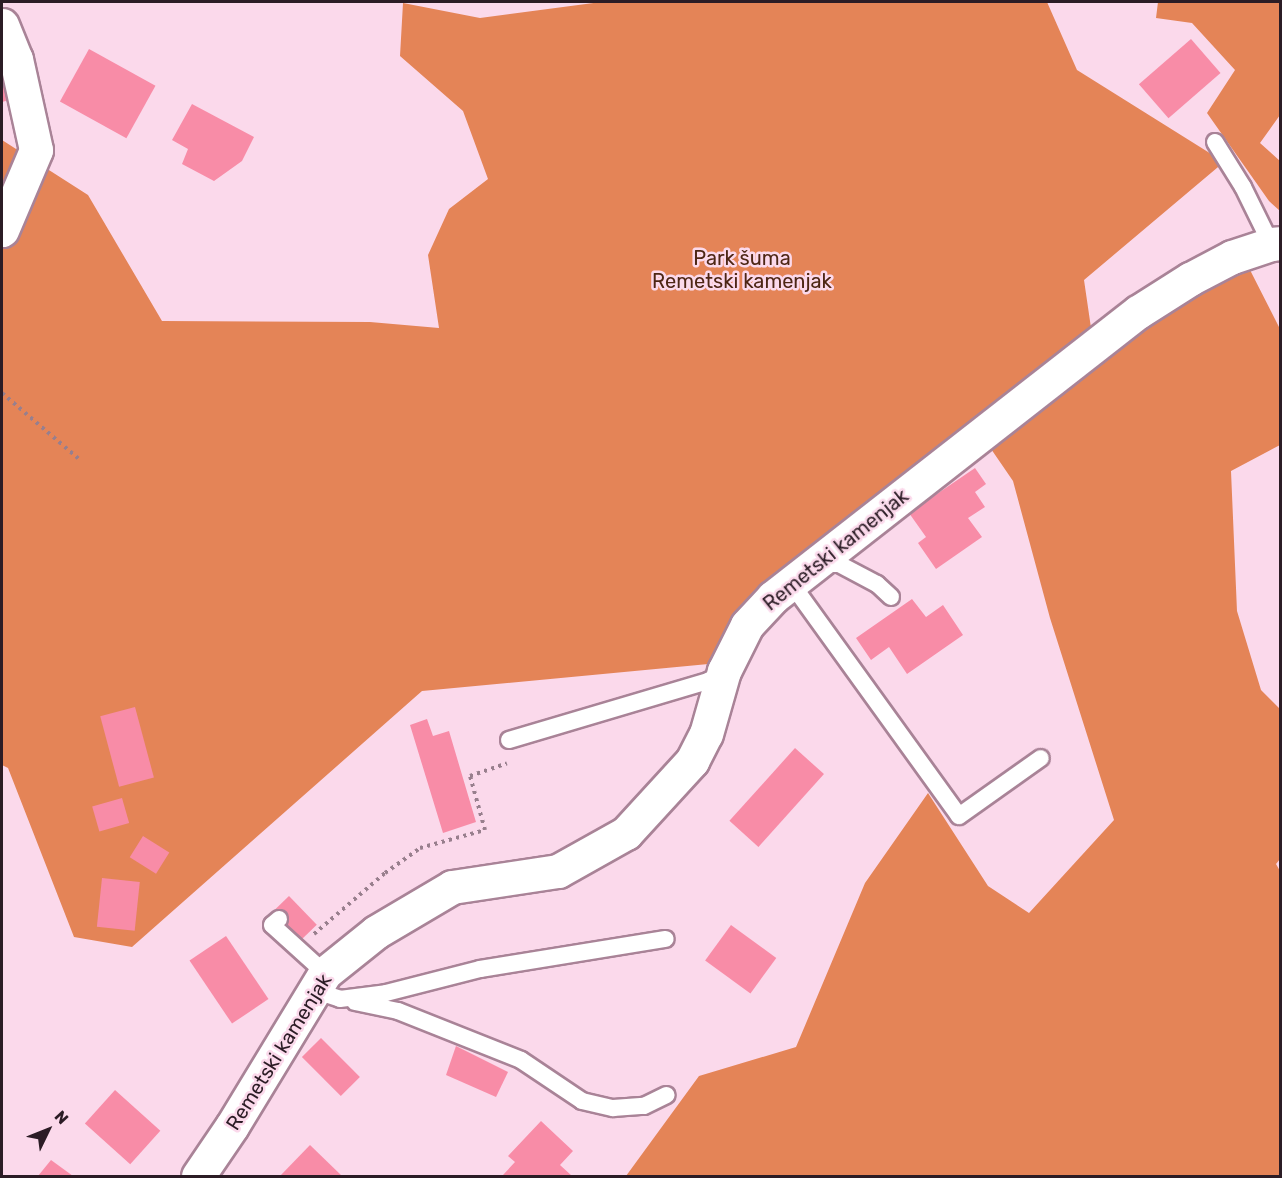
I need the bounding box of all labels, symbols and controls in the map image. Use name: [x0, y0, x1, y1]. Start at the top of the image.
park label: Park šuma Remetski kamenjak: [652, 247, 832, 294]
street label: Remetski kamenjak: [759, 484, 913, 616]
street label: Remetski kamenjak: [221, 969, 337, 1135]
north arrow: [18, 1100, 78, 1160]
text: N: [51, 1107, 72, 1128]

